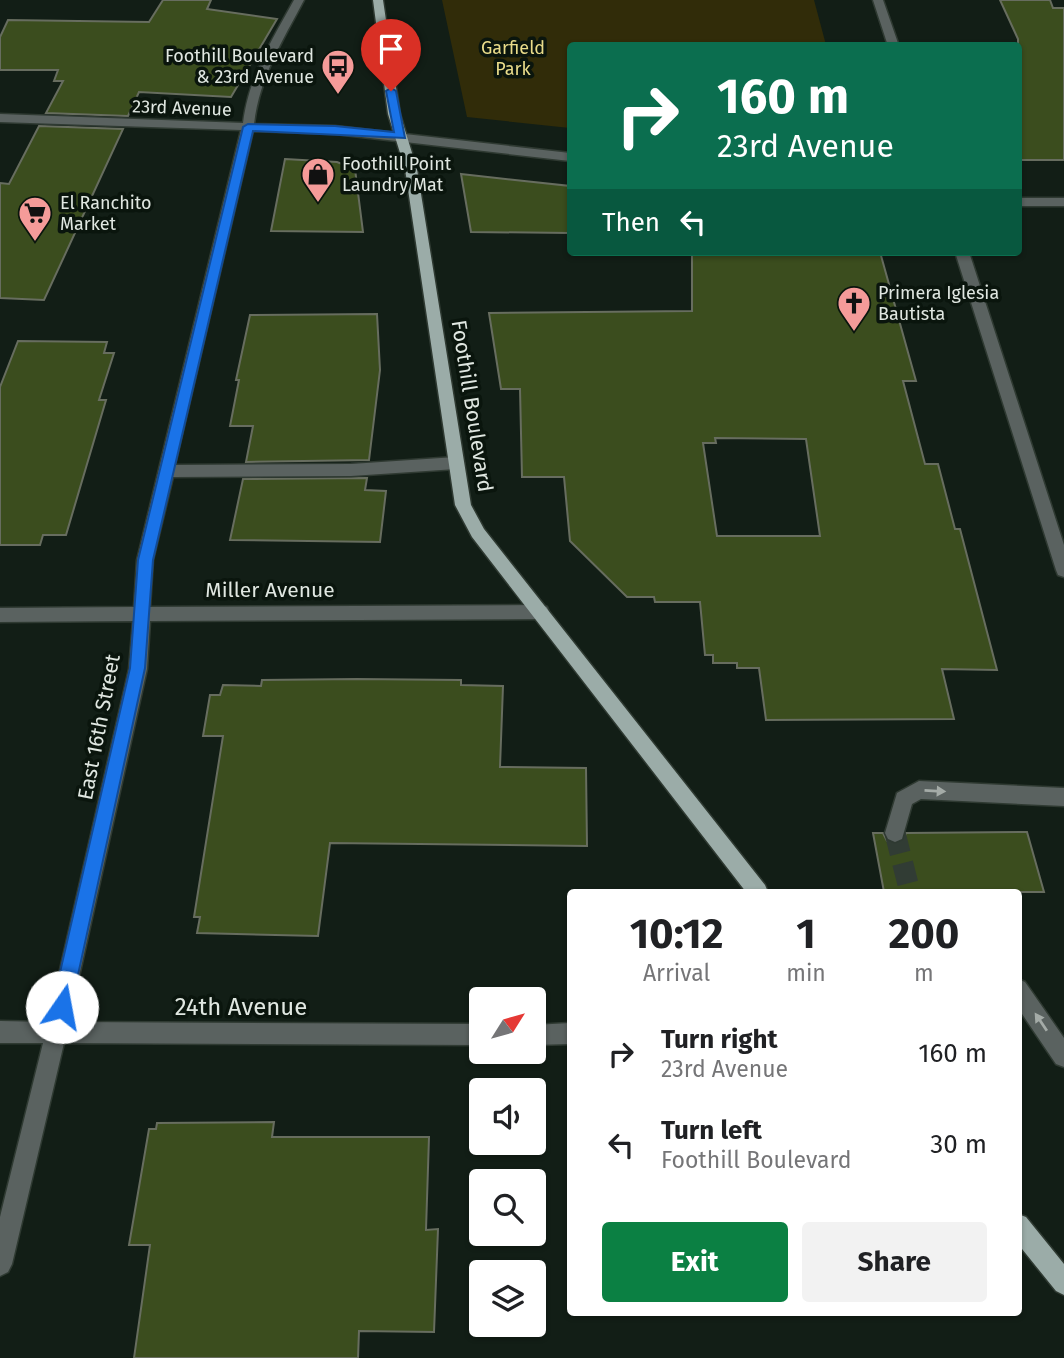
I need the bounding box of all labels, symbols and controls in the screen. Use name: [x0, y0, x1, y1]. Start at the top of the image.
pin: [361, 19, 421, 91]
icon: arrive: [372, 30, 410, 68]
park label: Garfield Park: [481, 37, 545, 80]
place label: Foothill Boulevard & 23rd Avenue: [165, 45, 314, 88]
bus stop icon: Foothill Boulevard & 23rd Avenue: [319, 47, 357, 96]
text: 160 m: [717, 67, 849, 126]
icon: right: [602, 70, 693, 161]
street label: 23rd Avenue: [132, 95, 232, 121]
text: 23rd Avenue: [717, 127, 894, 165]
place label: Foothill Point Laundry Mat: [342, 153, 452, 196]
shop icon: Foothill Point Laundry Mat: [299, 155, 337, 204]
place label: El Ranchito Market: [60, 192, 152, 235]
supermarket icon: El Ranchito Market: [16, 194, 54, 243]
icon: left: [674, 203, 712, 241]
text: Then: [602, 207, 660, 238]
place label: Primera Iglesia Bautista: [878, 282, 999, 325]
church icon: Primera Iglesia Bautista: [835, 284, 873, 333]
street label: Foothill Boulevard: [446, 318, 498, 494]
street label: Miller Avenue: [205, 577, 335, 603]
street label: East 16th Street: [72, 652, 126, 802]
one-way arrow: [924, 786, 946, 797]
text: 10:12: [630, 909, 724, 959]
text: 1: [796, 909, 816, 959]
text: 200: [888, 909, 959, 959]
text: Arrival: [643, 959, 710, 987]
text: min: [786, 959, 826, 987]
text: m: [914, 959, 934, 987]
position arrow: [25, 970, 99, 1044]
north arrow: [469, 987, 546, 1064]
map controls: [469, 987, 546, 1337]
street label: 24th Avenue: [175, 993, 307, 1021]
one-way arrow: [1034, 1013, 1048, 1031]
text: Turn right: [661, 1024, 778, 1055]
icon: right: [602, 1035, 640, 1073]
text: 160 m: [918, 1038, 987, 1069]
text: 23rd Avenue: [661, 1055, 788, 1083]
button: sound: [469, 1078, 546, 1155]
text: Turn left: [661, 1115, 762, 1146]
icon: left: [602, 1126, 640, 1164]
text: 30 m: [930, 1129, 987, 1160]
text: Foothill Boulevard: [661, 1146, 851, 1174]
button: search: [469, 1169, 546, 1246]
button: Exit: [602, 1222, 788, 1302]
button: Share: [802, 1222, 987, 1302]
button: layers: [469, 1260, 546, 1337]

